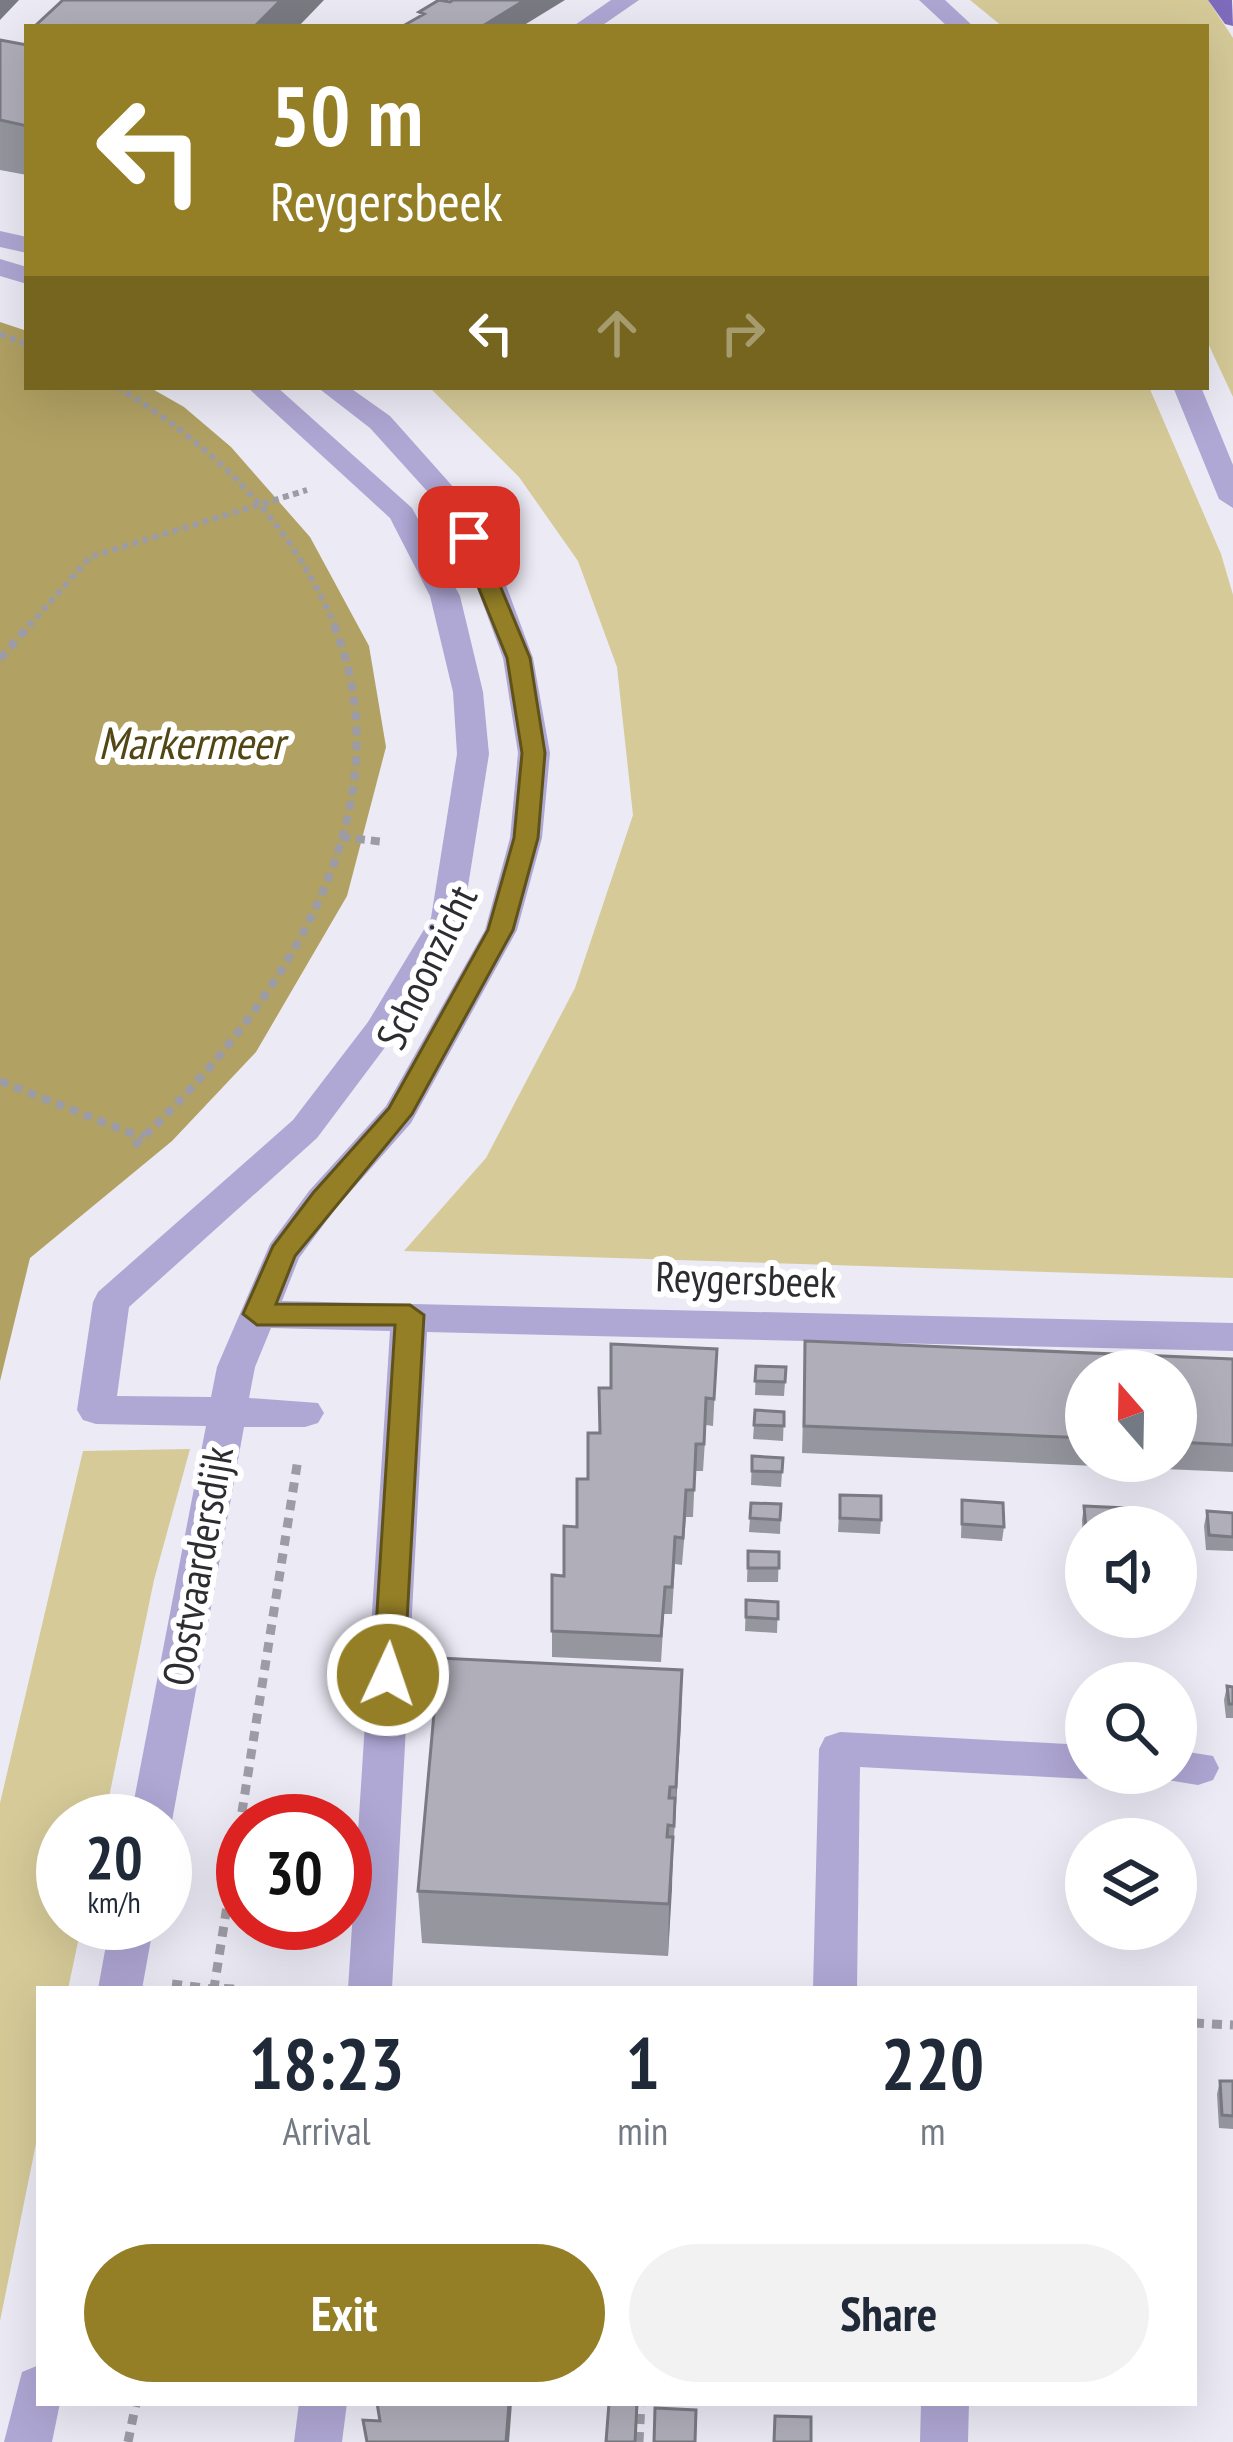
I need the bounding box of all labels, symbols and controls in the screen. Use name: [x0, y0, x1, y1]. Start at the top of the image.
text: 50 m: [270, 60, 423, 169]
icon: left: [72, 72, 228, 228]
text: Reygersbeek: [270, 166, 503, 236]
icon: left: [458, 300, 524, 366]
icon: ahead: [584, 300, 650, 366]
icon: right: [710, 300, 776, 366]
pin: [418, 486, 520, 588]
icon: arrive: [436, 504, 502, 570]
water label: Markermeer: [98, 713, 289, 771]
street label: Schoonzicht: [363, 876, 489, 1058]
street label: Reygersbeek: [655, 1248, 837, 1310]
north arrow: [1065, 1350, 1197, 1482]
map controls: [1065, 1350, 1197, 1950]
street label: Oostvaardersdijk: [149, 1442, 245, 1690]
button: sound: [1065, 1506, 1197, 1638]
position arrow: [325, 1612, 451, 1738]
button: search: [1065, 1662, 1197, 1794]
speed limit sign: 30: [216, 1794, 372, 1950]
text: 20: [85, 1818, 143, 1896]
button: layers: [1065, 1818, 1197, 1950]
text: km/h: [87, 1882, 141, 1921]
text: 18:23: [249, 2016, 405, 2109]
text: 1: [626, 2016, 660, 2109]
text: 220: [881, 2016, 984, 2109]
text: Arrival: [283, 2105, 371, 2156]
text: min: [617, 2105, 668, 2156]
text: m: [920, 2105, 945, 2156]
button: Exit: [84, 2244, 605, 2382]
button: Share: [629, 2244, 1149, 2382]

